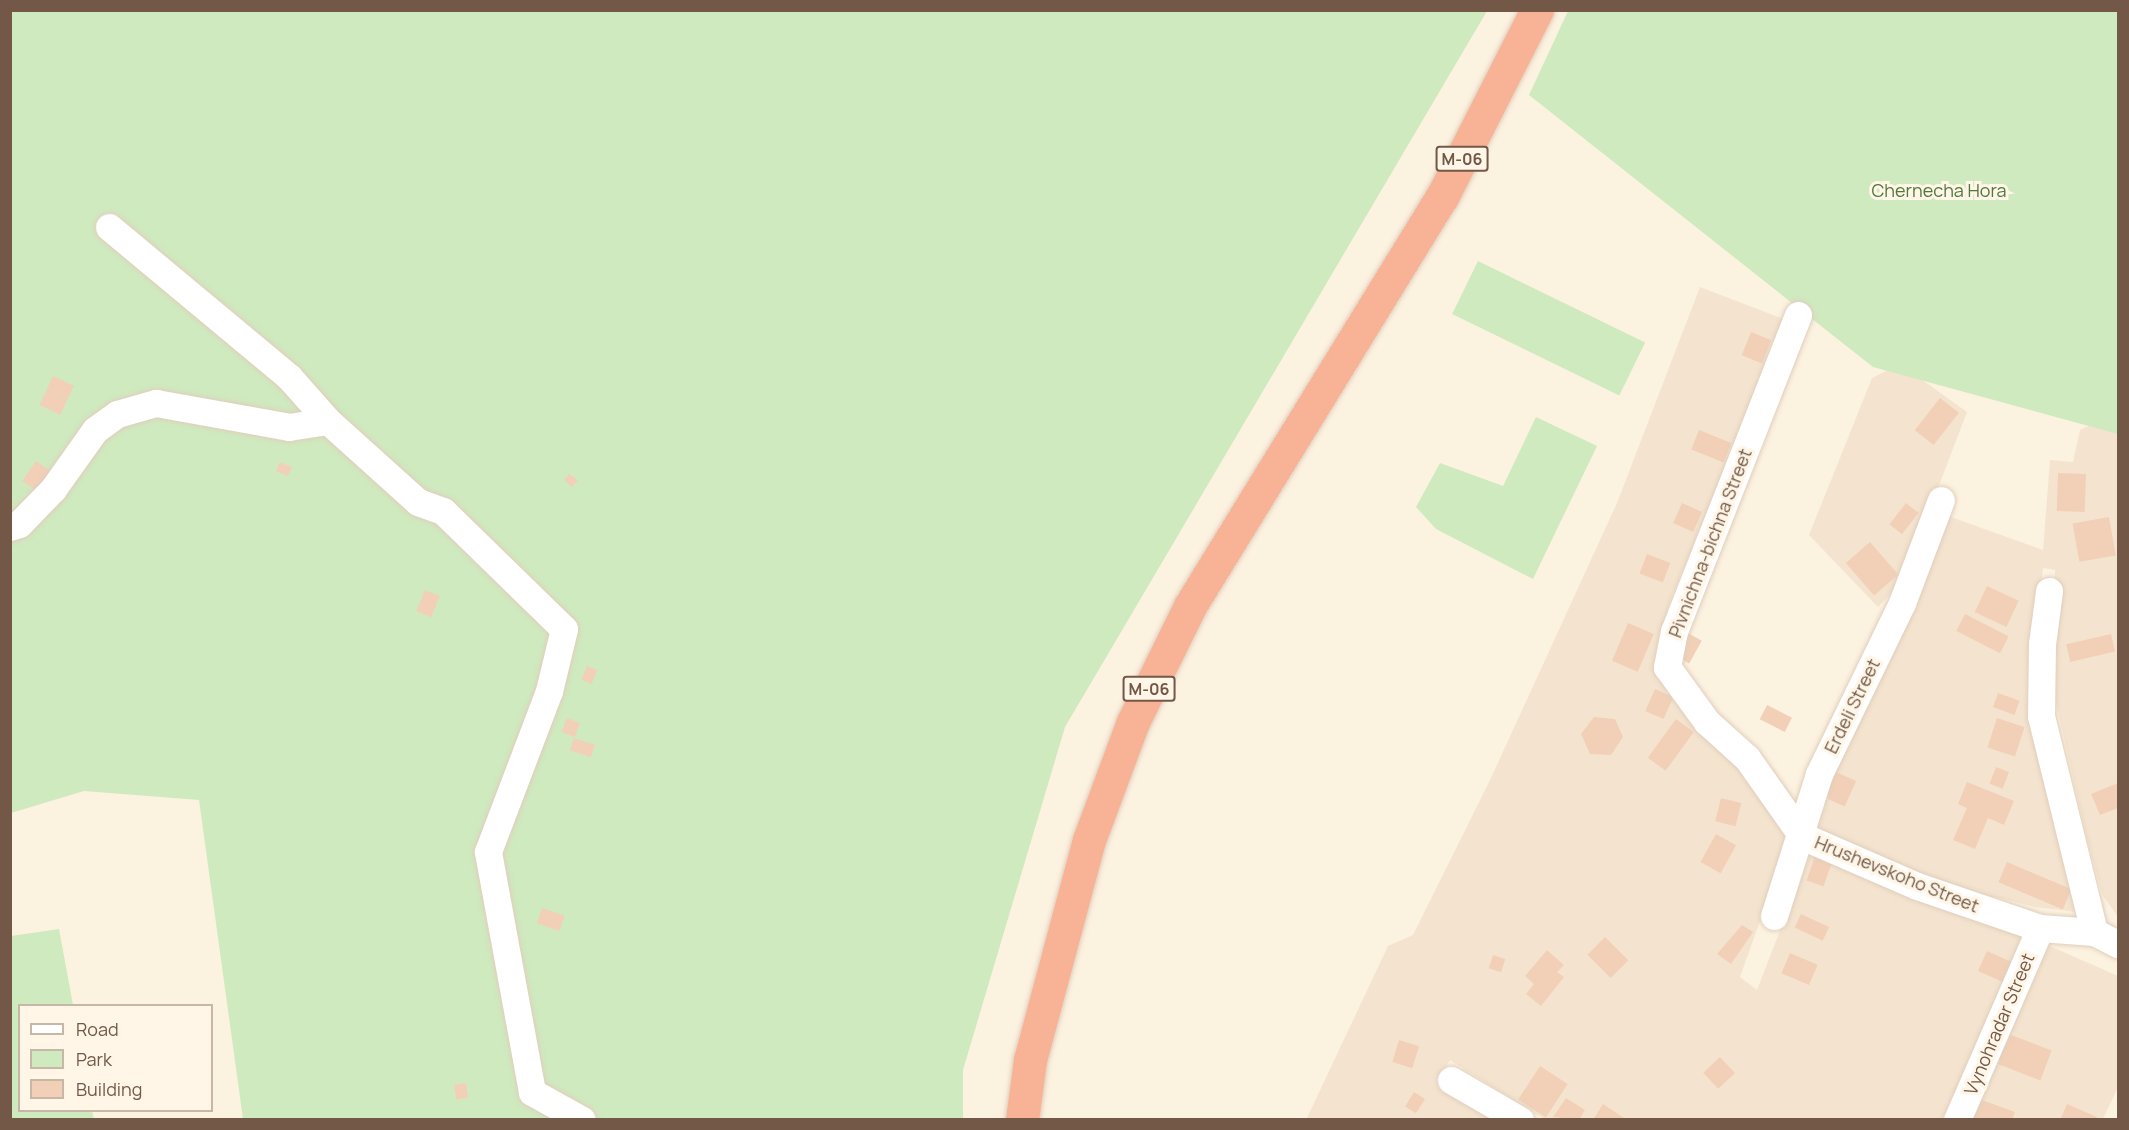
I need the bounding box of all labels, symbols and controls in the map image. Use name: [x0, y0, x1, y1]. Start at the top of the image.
road number: М-06: [1435, 146, 1489, 172]
park label: Chernecha Hora: [1871, 179, 2007, 201]
street label: Pivnichna-bichna Street: [1664, 445, 1756, 641]
street label: Erdeli Street: [1820, 655, 1884, 757]
road number: М-06: [1122, 676, 1176, 702]
street label: Hrushevskoho Street: [1812, 831, 1982, 917]
street label: Vynohradar Street: [1959, 950, 2039, 1098]
legend: [18, 1004, 213, 1112]
text: Road: [76, 1017, 119, 1041]
text: Park: [76, 1047, 112, 1071]
text: Building: [76, 1077, 142, 1101]

